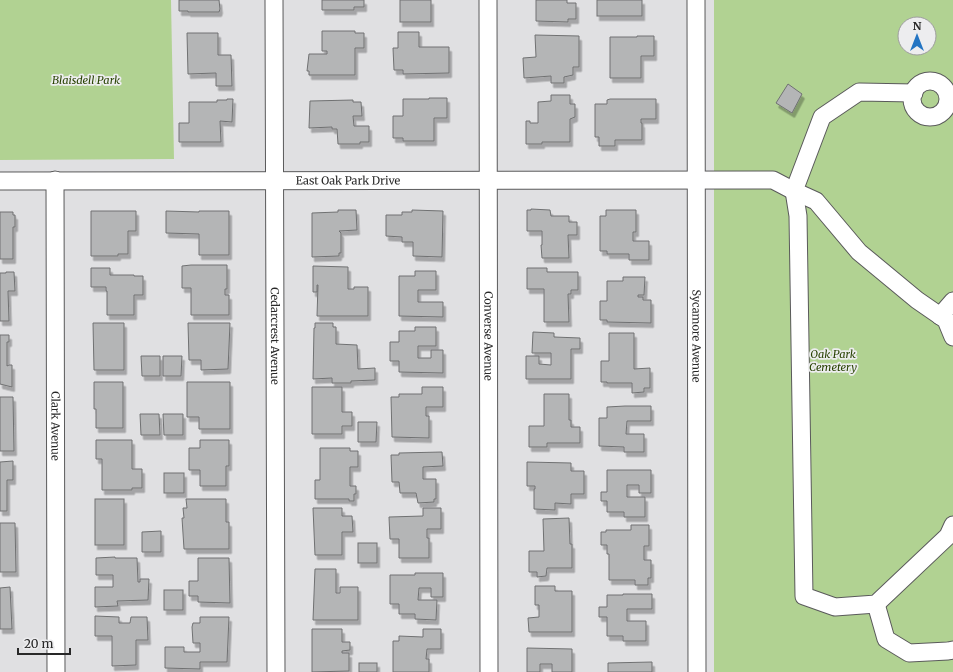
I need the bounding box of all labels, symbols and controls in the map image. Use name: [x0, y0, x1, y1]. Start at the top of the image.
north arrow: [897, 16, 937, 56]
text: N: [913, 19, 922, 33]
park label: Blaisdell Park: [52, 73, 120, 87]
street label: East Oak Park Drive: [296, 173, 401, 188]
street label: Cedarcrest Avenue: [268, 287, 282, 385]
street label: Sycamore Avenue: [689, 289, 704, 383]
street label: Converse Avenue: [481, 291, 496, 381]
park label: Oak Park Cemetery: [809, 347, 857, 374]
street label: Clark Avenue: [48, 391, 63, 461]
scale bar: [18, 630, 70, 656]
text: 20 m: [24, 636, 53, 651]

